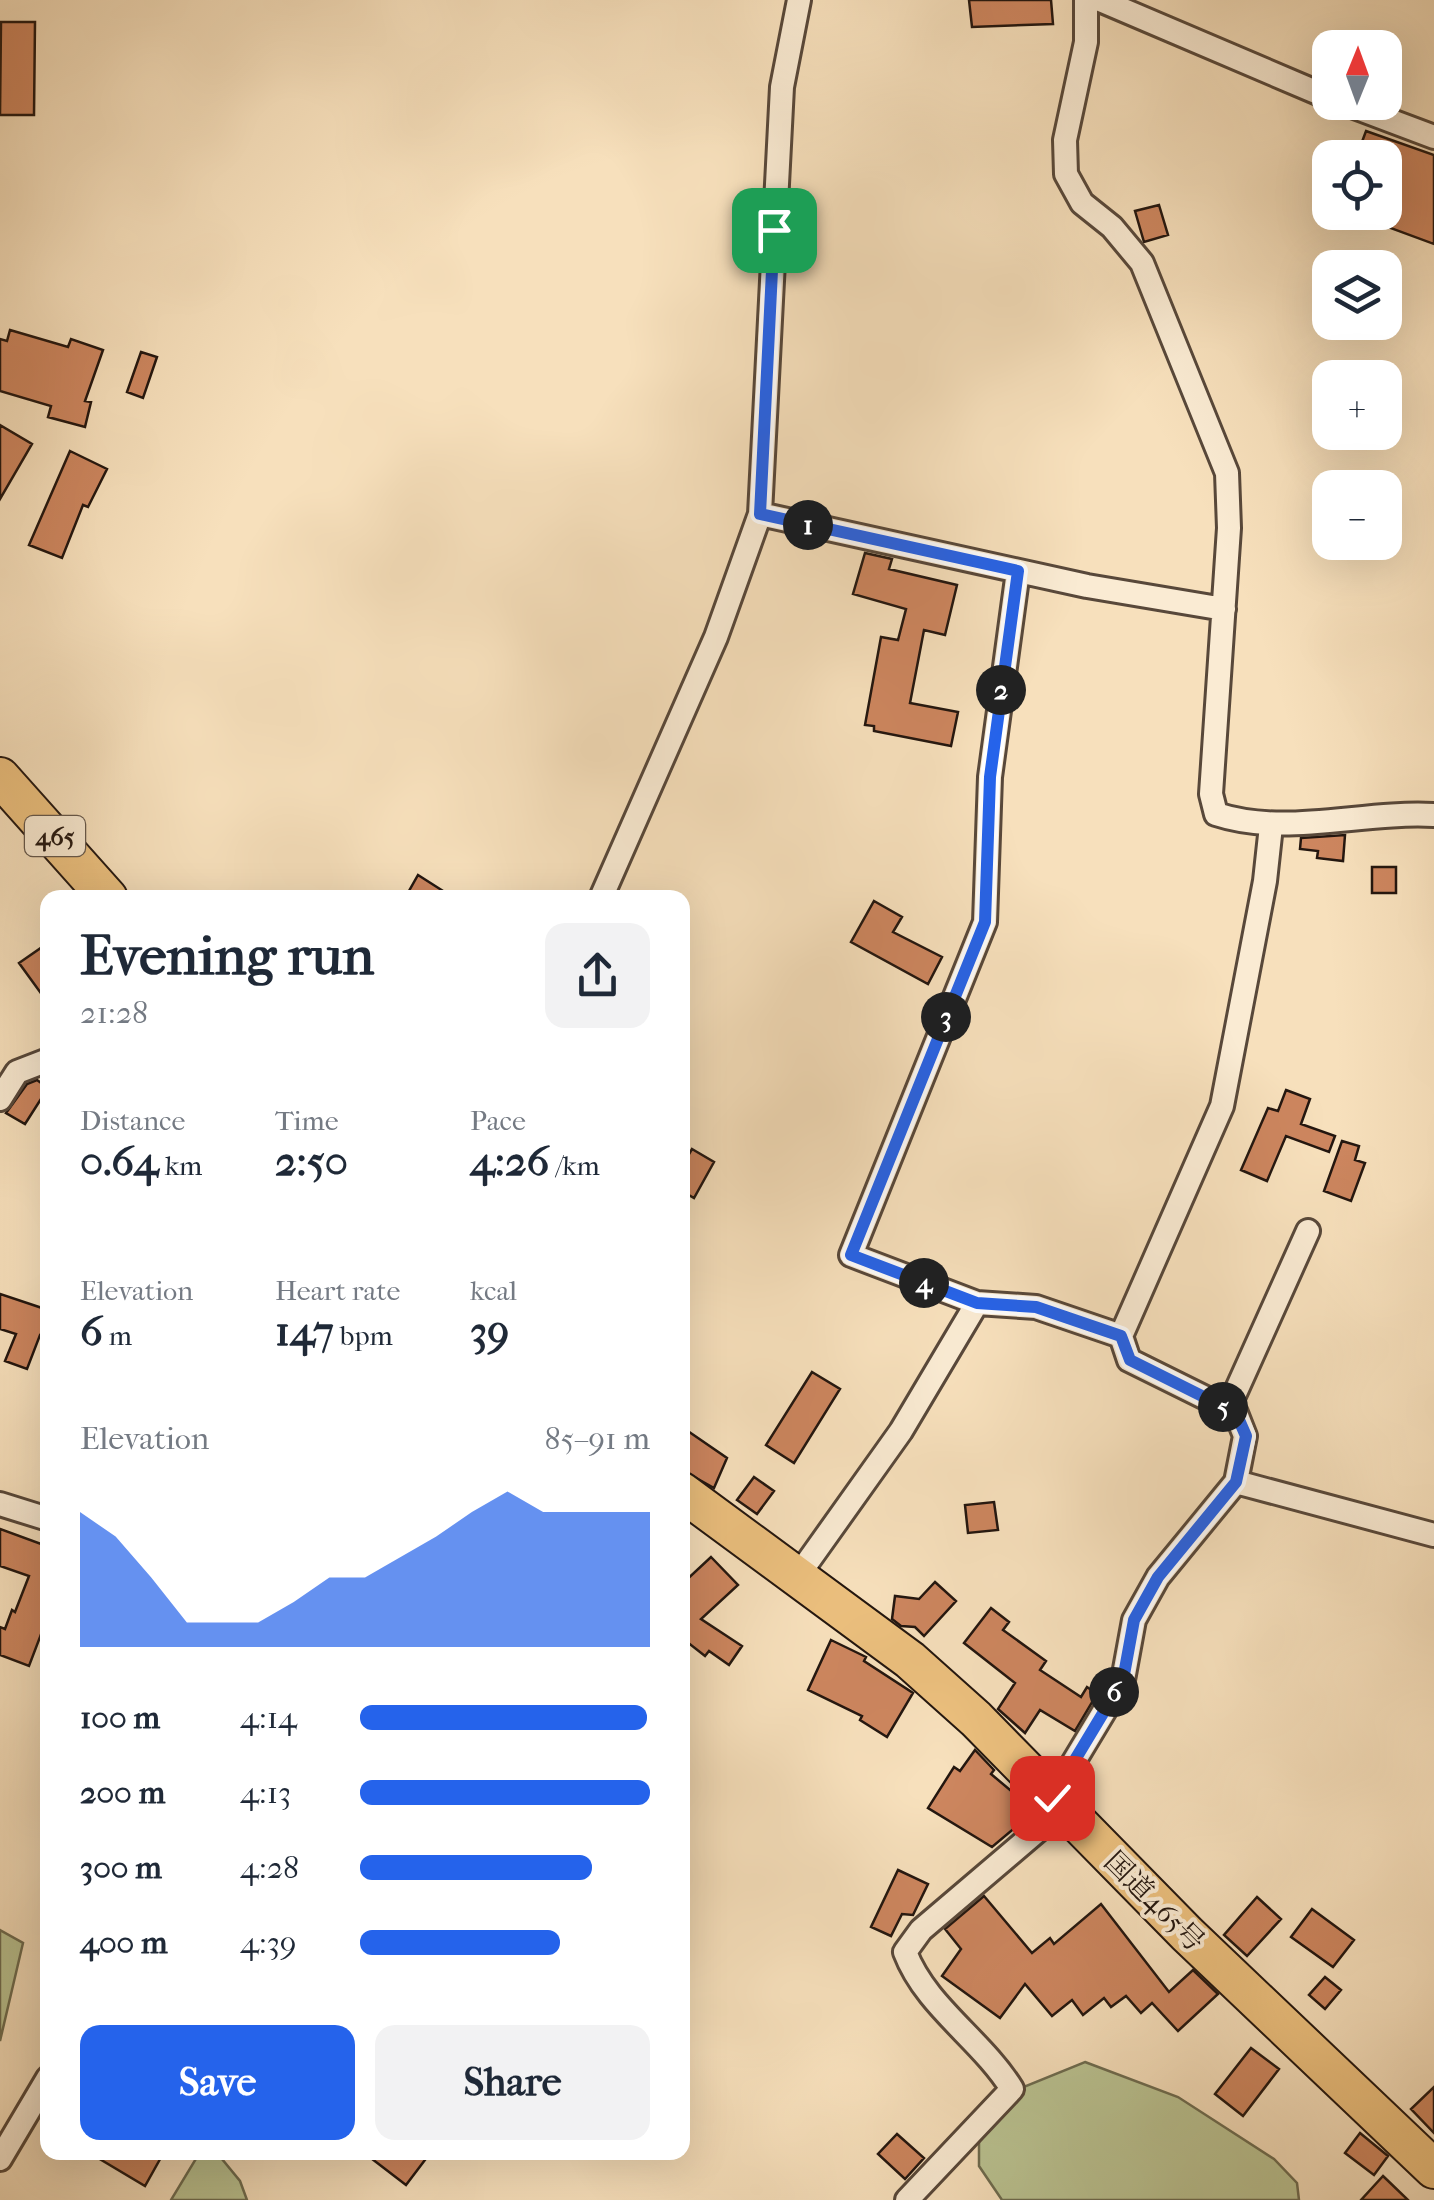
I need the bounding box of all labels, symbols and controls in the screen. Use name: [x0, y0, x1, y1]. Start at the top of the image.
north arrow: [1312, 30, 1402, 120]
map controls: [1312, 30, 1402, 560]
button: locate: [1312, 140, 1402, 230]
pin: [732, 188, 817, 273]
icon: arrive: [747, 203, 802, 258]
button: layers: [1312, 250, 1402, 340]
button: +: [1312, 360, 1402, 450]
button: −: [1312, 470, 1402, 560]
pin: 1: [783, 500, 833, 550]
text: 1: [803, 508, 813, 541]
pin: 2: [976, 665, 1026, 715]
text: 2: [994, 673, 1008, 706]
road number: 465: [25, 816, 85, 856]
button: share: [545, 923, 650, 1028]
text: Evening run: [80, 924, 374, 988]
pin: 3: [921, 992, 971, 1042]
text: 21:28: [80, 994, 148, 1031]
text: 3: [940, 1000, 952, 1033]
text: Distance: [80, 1104, 185, 1137]
text: Time: [275, 1104, 339, 1137]
text: Pace: [470, 1104, 526, 1137]
text: 0.64: [80, 1137, 159, 1186]
text: 2:50: [275, 1137, 348, 1186]
text: 4:26: [470, 1137, 549, 1186]
text: km: [159, 1149, 202, 1182]
text: /km: [549, 1149, 600, 1182]
pin: 4: [899, 1258, 949, 1308]
text: 4: [916, 1266, 932, 1299]
text: Elevation: [80, 1274, 193, 1307]
text: Heart rate: [275, 1274, 400, 1307]
text: kcal: [470, 1274, 517, 1307]
text: 6: [80, 1307, 103, 1356]
text: 147: [275, 1307, 334, 1356]
text: 39: [470, 1307, 509, 1356]
text: m: [103, 1319, 132, 1352]
text: bpm: [334, 1319, 393, 1352]
pin: 5: [1198, 1382, 1248, 1432]
text: 5: [1217, 1390, 1229, 1423]
text: Elevation: [80, 1420, 209, 1457]
text: 85–91 m: [544, 1420, 650, 1457]
pin: 6: [1089, 1667, 1139, 1717]
text: 6: [1106, 1675, 1122, 1708]
text: 100 m: [80, 1699, 160, 1736]
text: 4:14: [240, 1699, 297, 1736]
pin: [1010, 1756, 1095, 1841]
icon: check: [1025, 1771, 1080, 1826]
text: 200 m: [80, 1774, 165, 1811]
text: 4:13: [240, 1774, 291, 1811]
street label: 国道465号: [1098, 1845, 1211, 1958]
text: 300 m: [80, 1849, 162, 1886]
text: 4:28: [240, 1849, 299, 1886]
text: 400 m: [80, 1924, 168, 1961]
text: 4:39: [240, 1924, 297, 1961]
button: Save: [80, 2025, 355, 2140]
button: Share: [375, 2025, 650, 2140]

